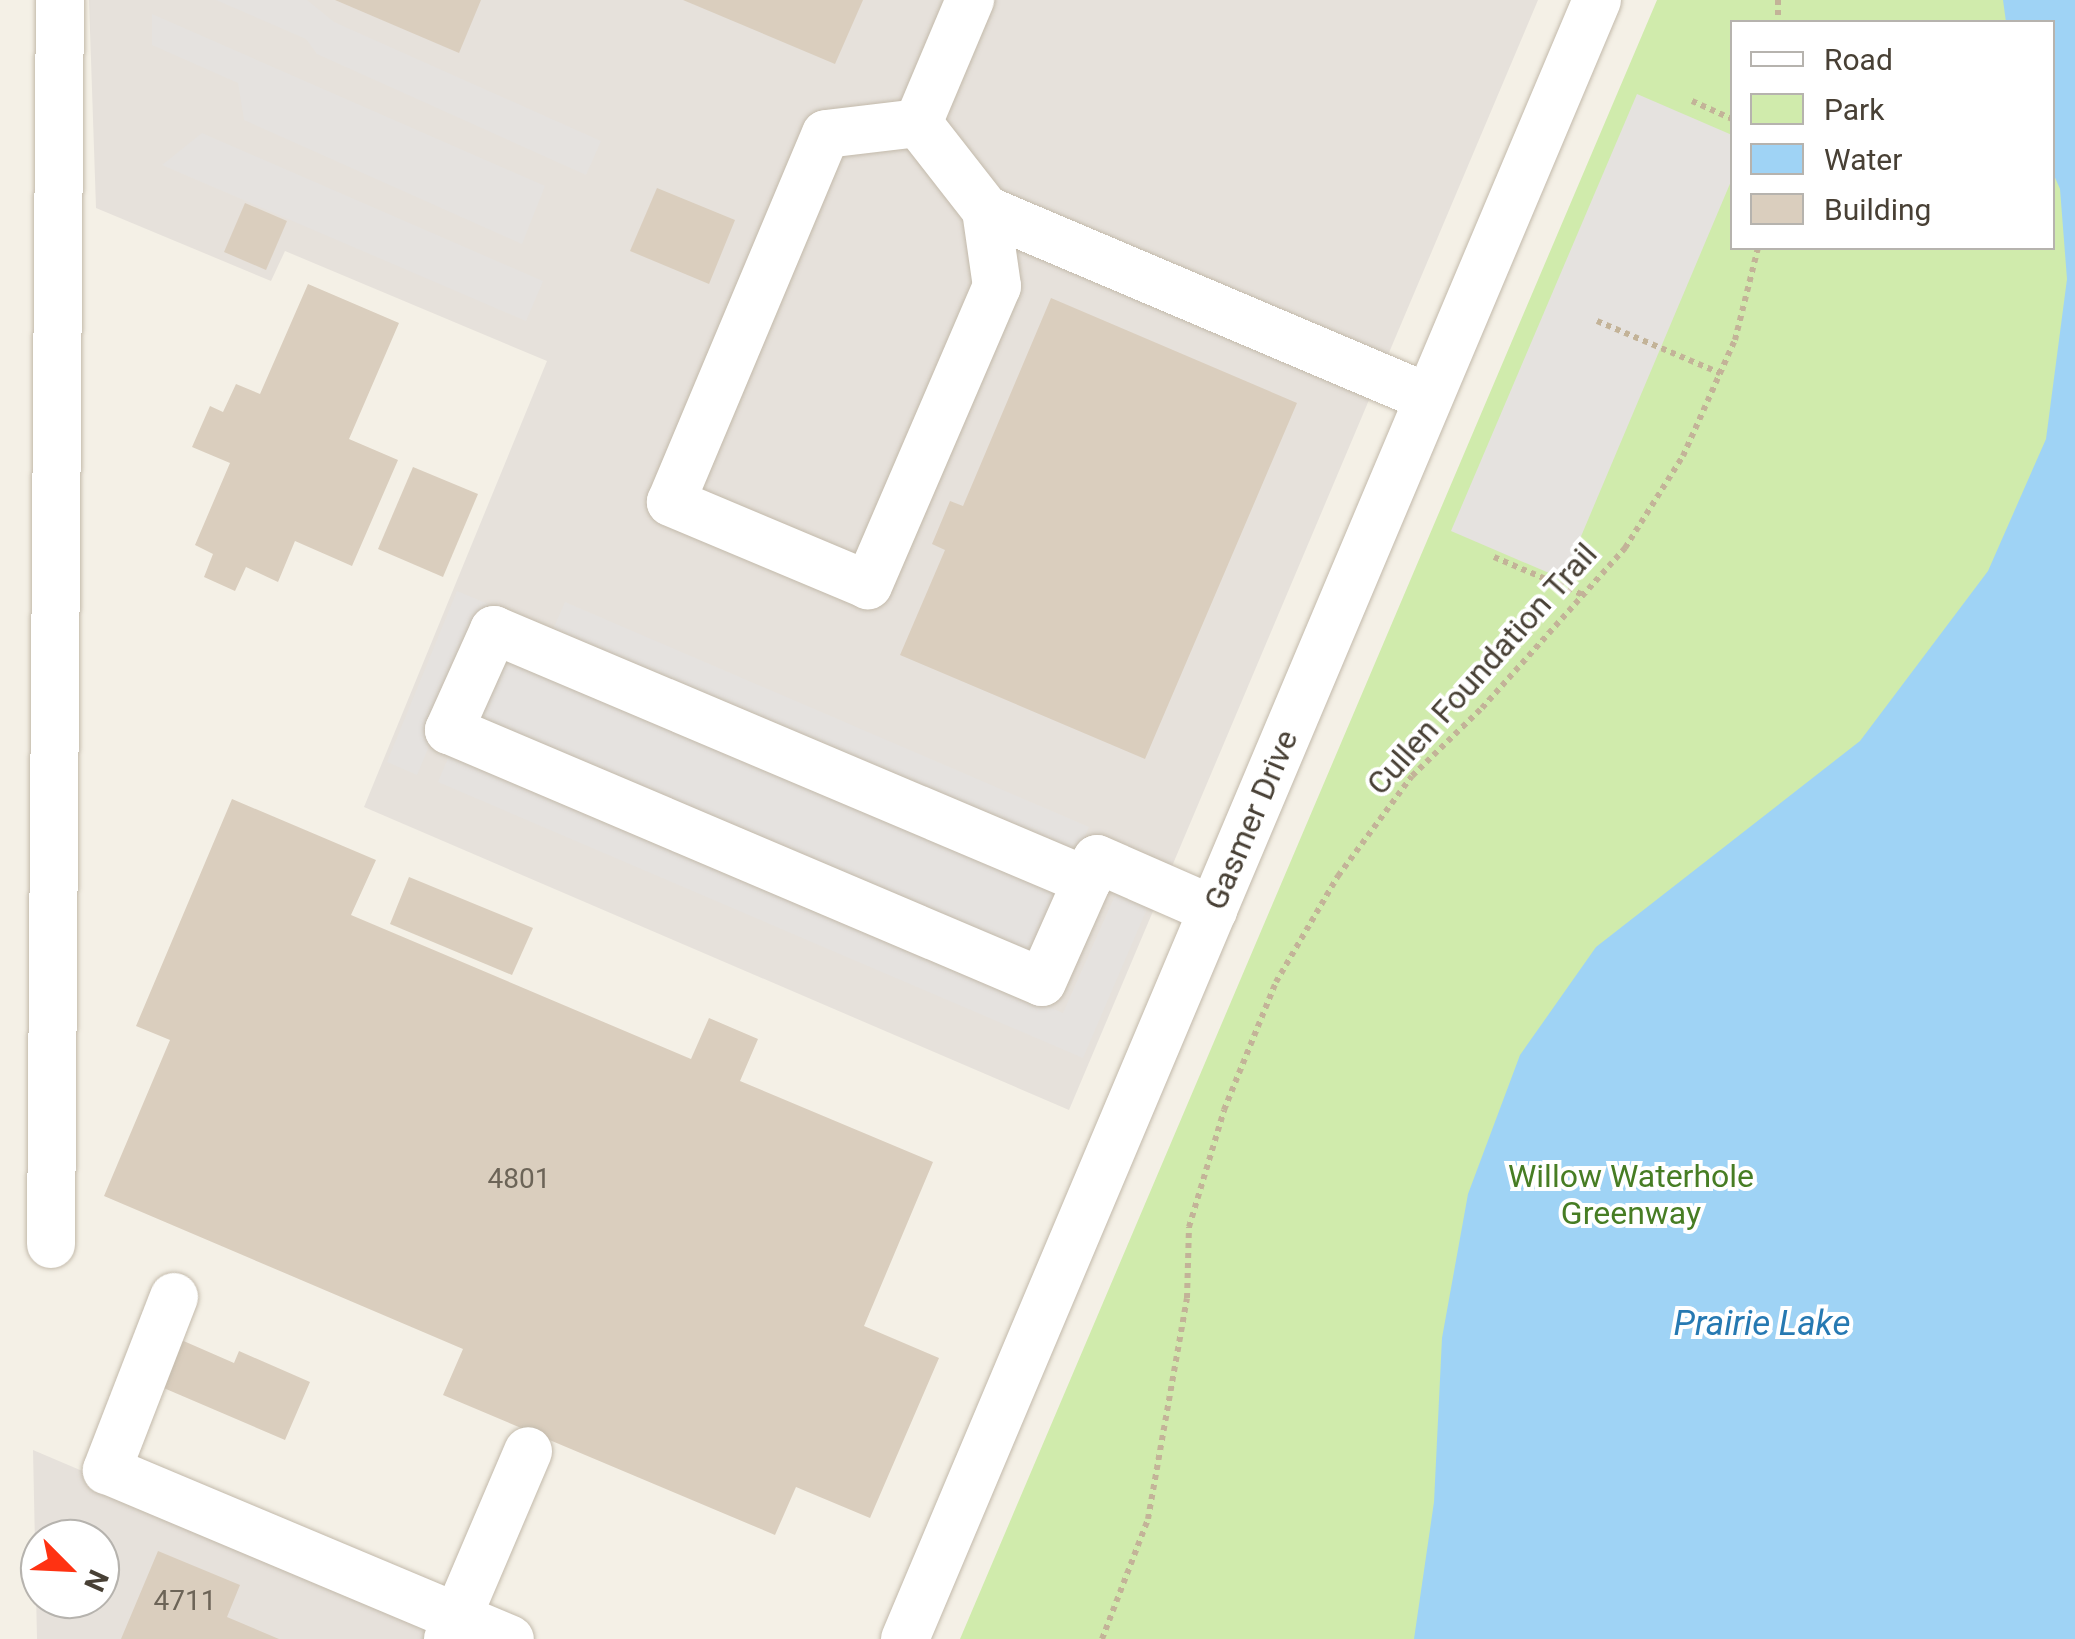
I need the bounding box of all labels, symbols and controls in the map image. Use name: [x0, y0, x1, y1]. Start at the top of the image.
legend: [1730, 20, 2055, 250]
text: Road: [1824, 42, 1893, 77]
text: Park: [1824, 92, 1884, 127]
text: Water: [1824, 142, 1902, 177]
text: Building: [1824, 192, 1931, 227]
street label: Cullen Foundation Trail: [1359, 535, 1605, 803]
street label: Gasmer Drive: [1196, 724, 1306, 916]
park label: Willow Waterhole Greenway: [1508, 1158, 1754, 1233]
house number: 4801: [488, 1162, 550, 1196]
water label: Prairie Lake: [1674, 1303, 1850, 1345]
north arrow: [20, 1519, 120, 1619]
text: N: [77, 1565, 115, 1596]
house number: 4711: [154, 1584, 216, 1618]

